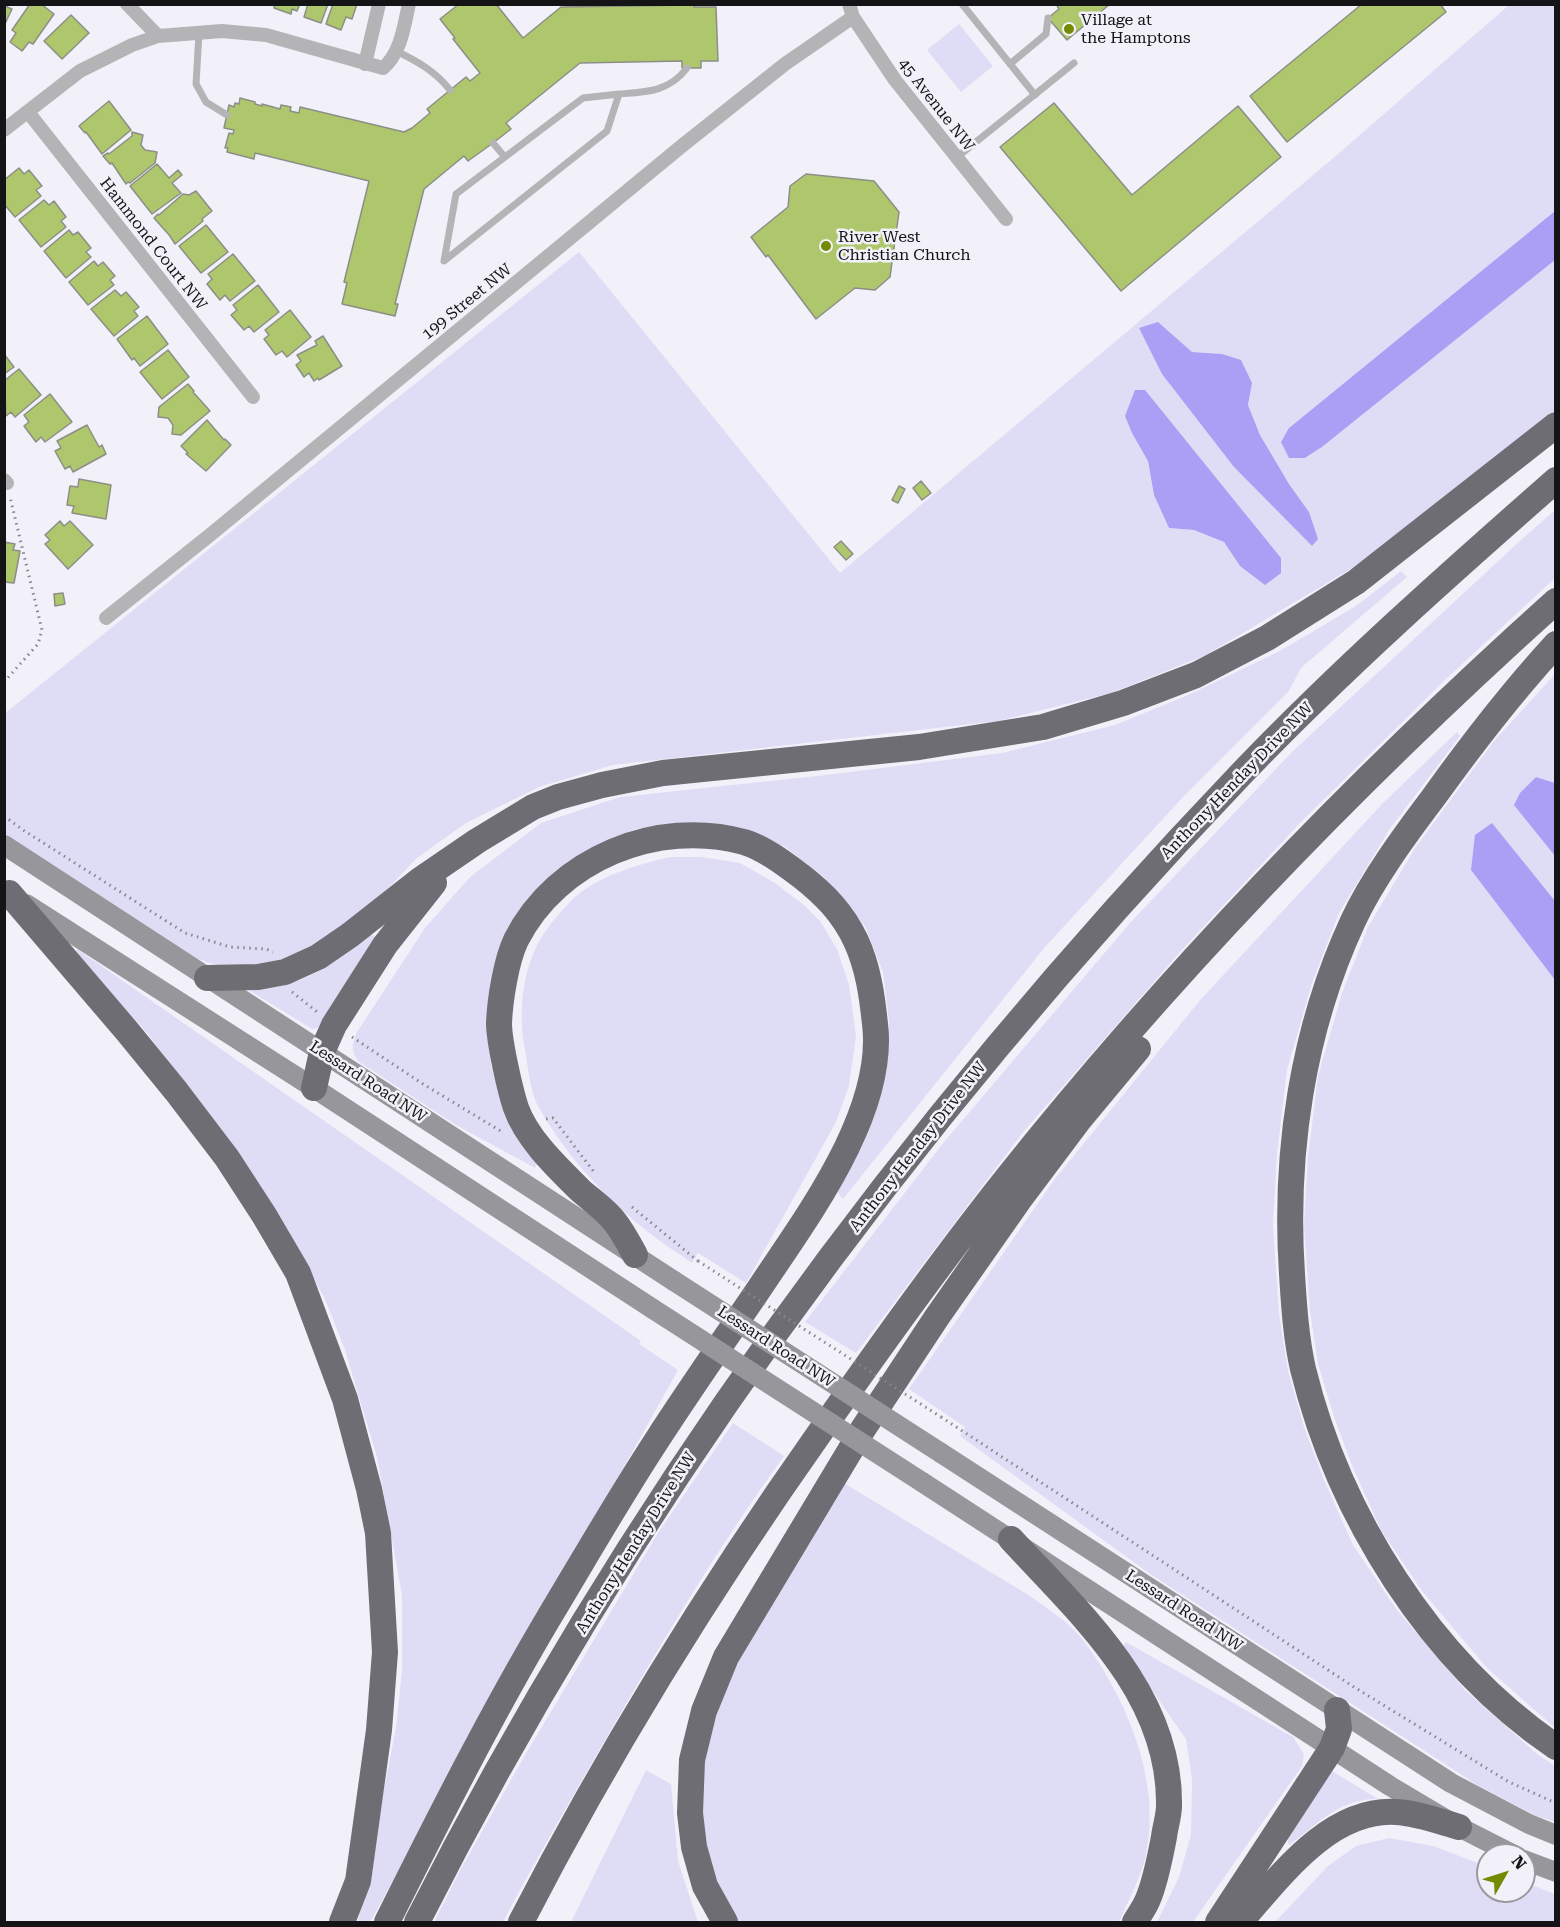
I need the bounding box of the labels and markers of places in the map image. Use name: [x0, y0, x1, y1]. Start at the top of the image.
place label: Village at the Hamptons: [1081, 10, 1191, 48]
marker: Village at the Hamptons: [1062, 22, 1076, 36]
place label: River West Christian Church: [838, 227, 971, 265]
marker: River West Christian Church: [819, 239, 833, 253]

